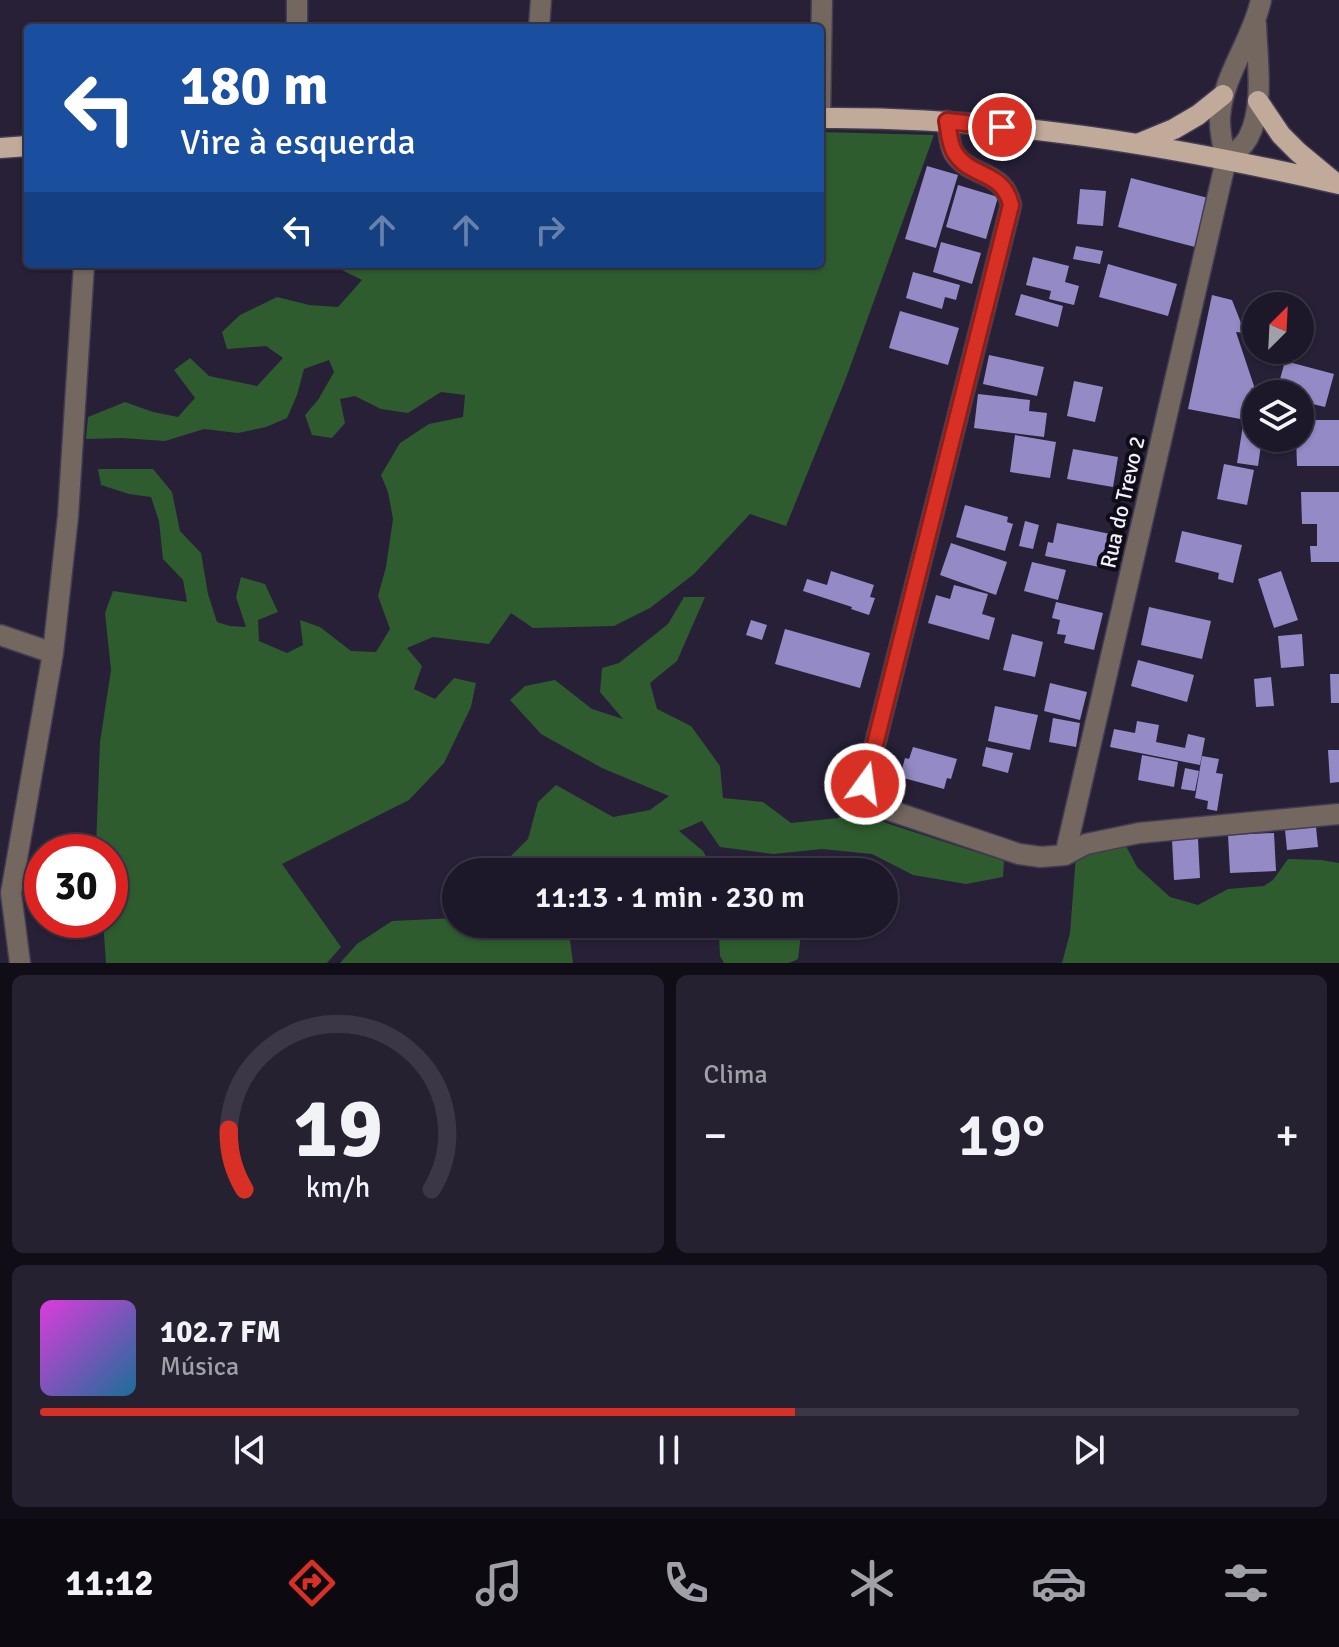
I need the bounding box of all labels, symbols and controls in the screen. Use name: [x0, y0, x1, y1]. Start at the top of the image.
text: 180 m: [180, 51, 328, 120]
icon: left: [48, 56, 152, 160]
pin: [968, 93, 1036, 161]
icon: arrive: [980, 105, 1024, 149]
text: Vire à esquerda: [180, 120, 416, 165]
icon: left: [276, 208, 320, 252]
icon: ahead: [360, 208, 404, 252]
icon: ahead: [444, 208, 488, 252]
icon: right: [528, 208, 572, 252]
north arrow: [1242, 292, 1314, 364]
map controls: [1242, 292, 1314, 452]
button: layers: [1242, 380, 1314, 452]
street label: Rua do Trevo 2: [1094, 433, 1151, 571]
position arrow: [823, 742, 907, 826]
speed limit sign: 30: [24, 834, 128, 938]
text: 11:13 · 1 min · 230 m: [535, 879, 805, 916]
text: Clima: [704, 1059, 768, 1091]
text: 19: [293, 1078, 383, 1180]
text: 19°: [957, 1099, 1045, 1173]
text: −: [704, 1109, 727, 1163]
text: +: [1275, 1109, 1299, 1163]
text: km/h: [305, 1170, 370, 1205]
text: 102.7 FM: [160, 1314, 281, 1351]
text: Música: [160, 1351, 239, 1383]
icon: previous: [228, 1428, 272, 1472]
icon: pause: [647, 1428, 691, 1472]
icon: next: [1067, 1428, 1111, 1472]
icon: directions: [284, 1555, 340, 1611]
icon: music: [471, 1555, 527, 1611]
icon: phone: [658, 1555, 714, 1611]
icon: climate: [844, 1555, 900, 1611]
icon: car: [1031, 1555, 1087, 1611]
icon: filters: [1218, 1555, 1274, 1611]
text: 11:12: [65, 1561, 154, 1606]

